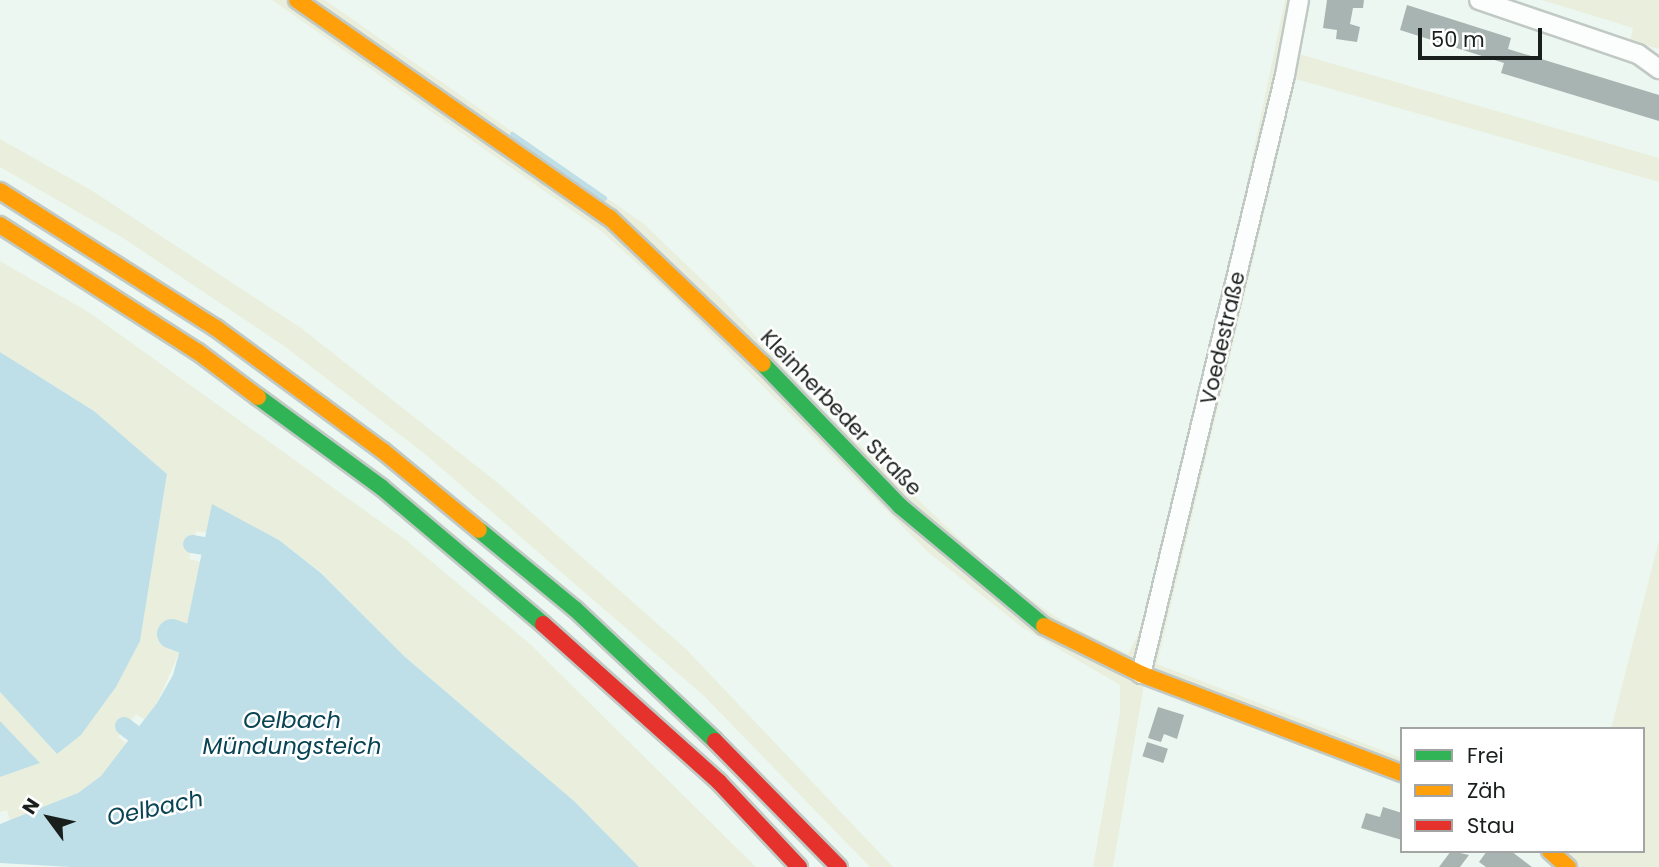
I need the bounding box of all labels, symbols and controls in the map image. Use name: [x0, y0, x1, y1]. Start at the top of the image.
scale bar: [1421, 14, 1545, 58]
text: 50 m: [1431, 25, 1485, 54]
street label: Voedestraße: [1195, 269, 1251, 407]
street label: Kleinherbeder Straße: [755, 325, 927, 501]
water label: Oelbach Mündungsteich: [203, 706, 381, 760]
legend: [1400, 727, 1645, 853]
text: Frei: [1467, 741, 1504, 770]
text: Zäh: [1467, 776, 1506, 805]
north arrow: [14, 783, 84, 853]
water label: Oelbach: [104, 784, 206, 832]
text: N: [16, 793, 46, 820]
text: Stau: [1467, 811, 1515, 840]

